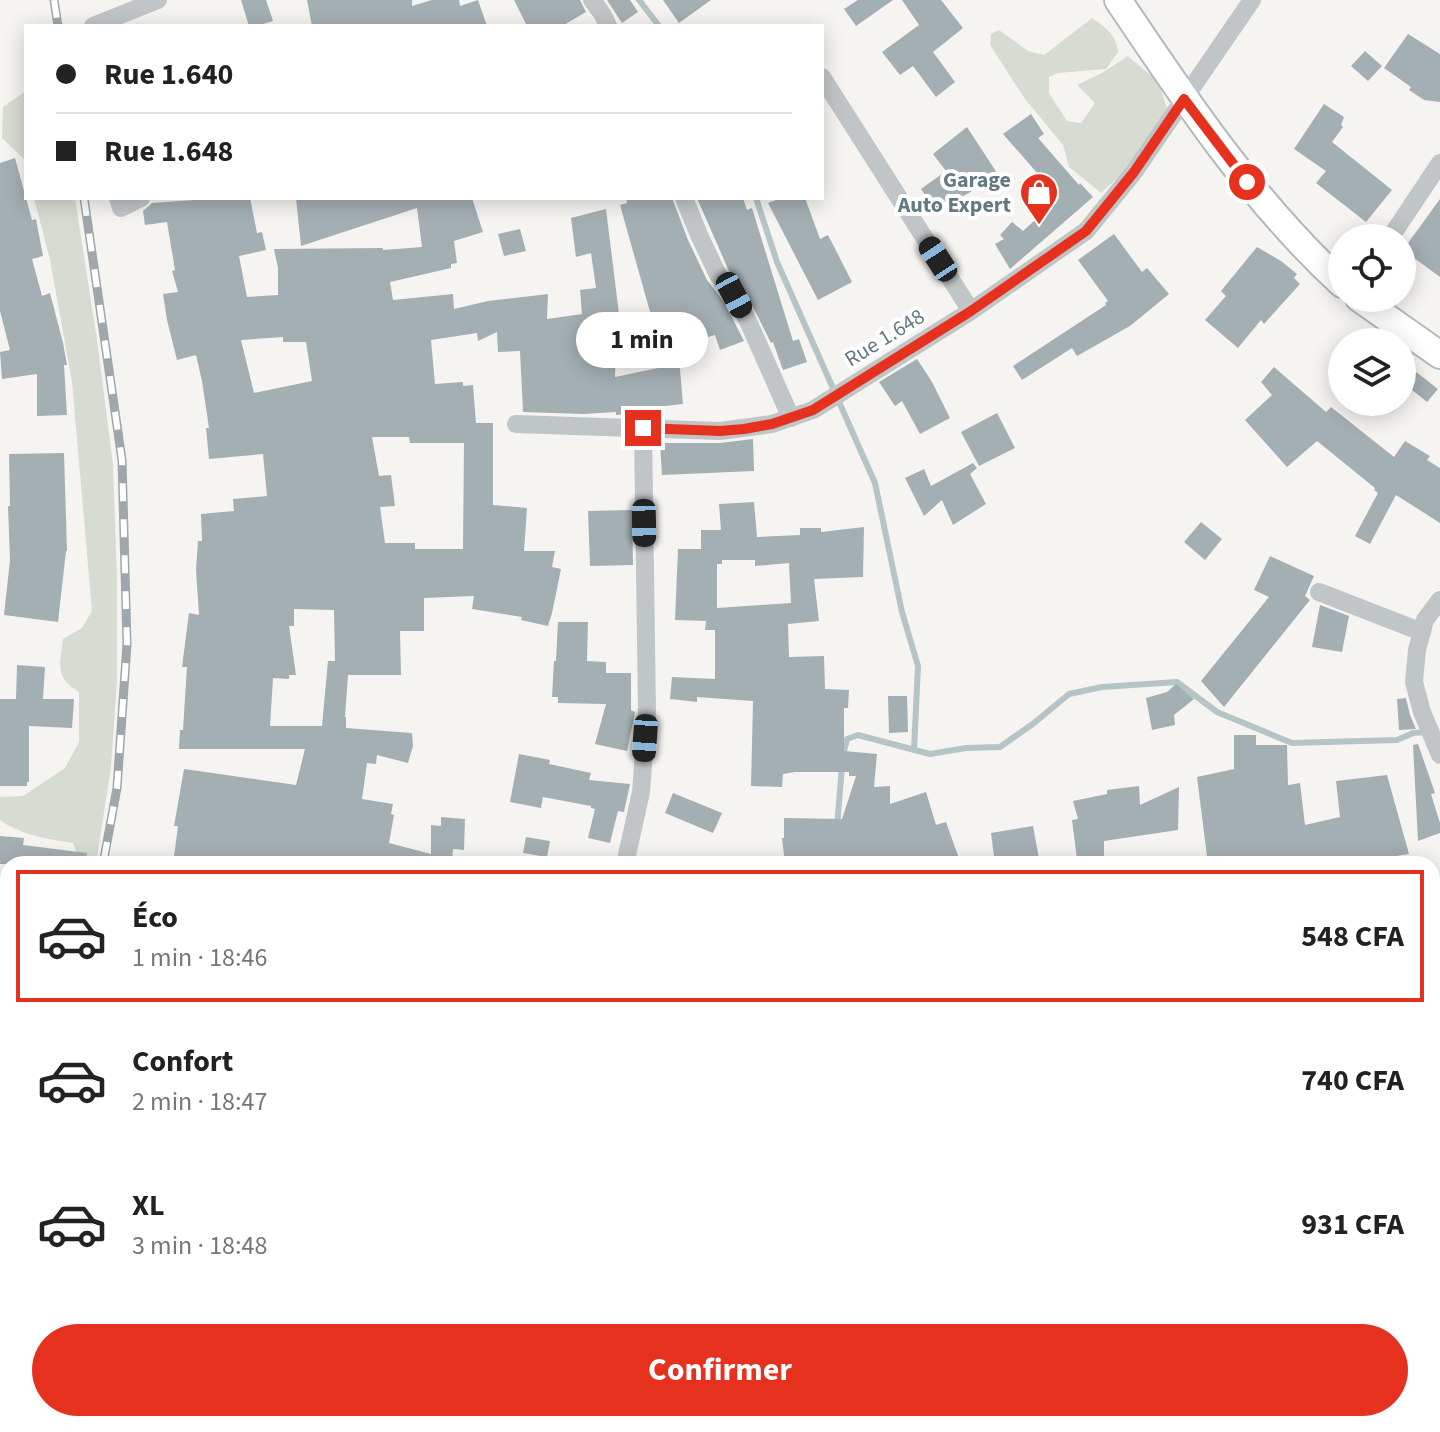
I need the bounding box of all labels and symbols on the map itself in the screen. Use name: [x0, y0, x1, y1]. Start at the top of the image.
place label: Garage Auto Expert: [897, 164, 1012, 221]
route start: [1229, 164, 1265, 200]
shop icon: Garage Auto Expert: [1018, 171, 1060, 226]
car: [915, 232, 961, 286]
car: [712, 268, 756, 322]
street label: Rue 1.648: [838, 301, 931, 375]
callout: 1 min: [577, 312, 709, 368]
route end: [625, 410, 661, 446]
car: [632, 499, 656, 547]
car: [631, 713, 659, 763]

